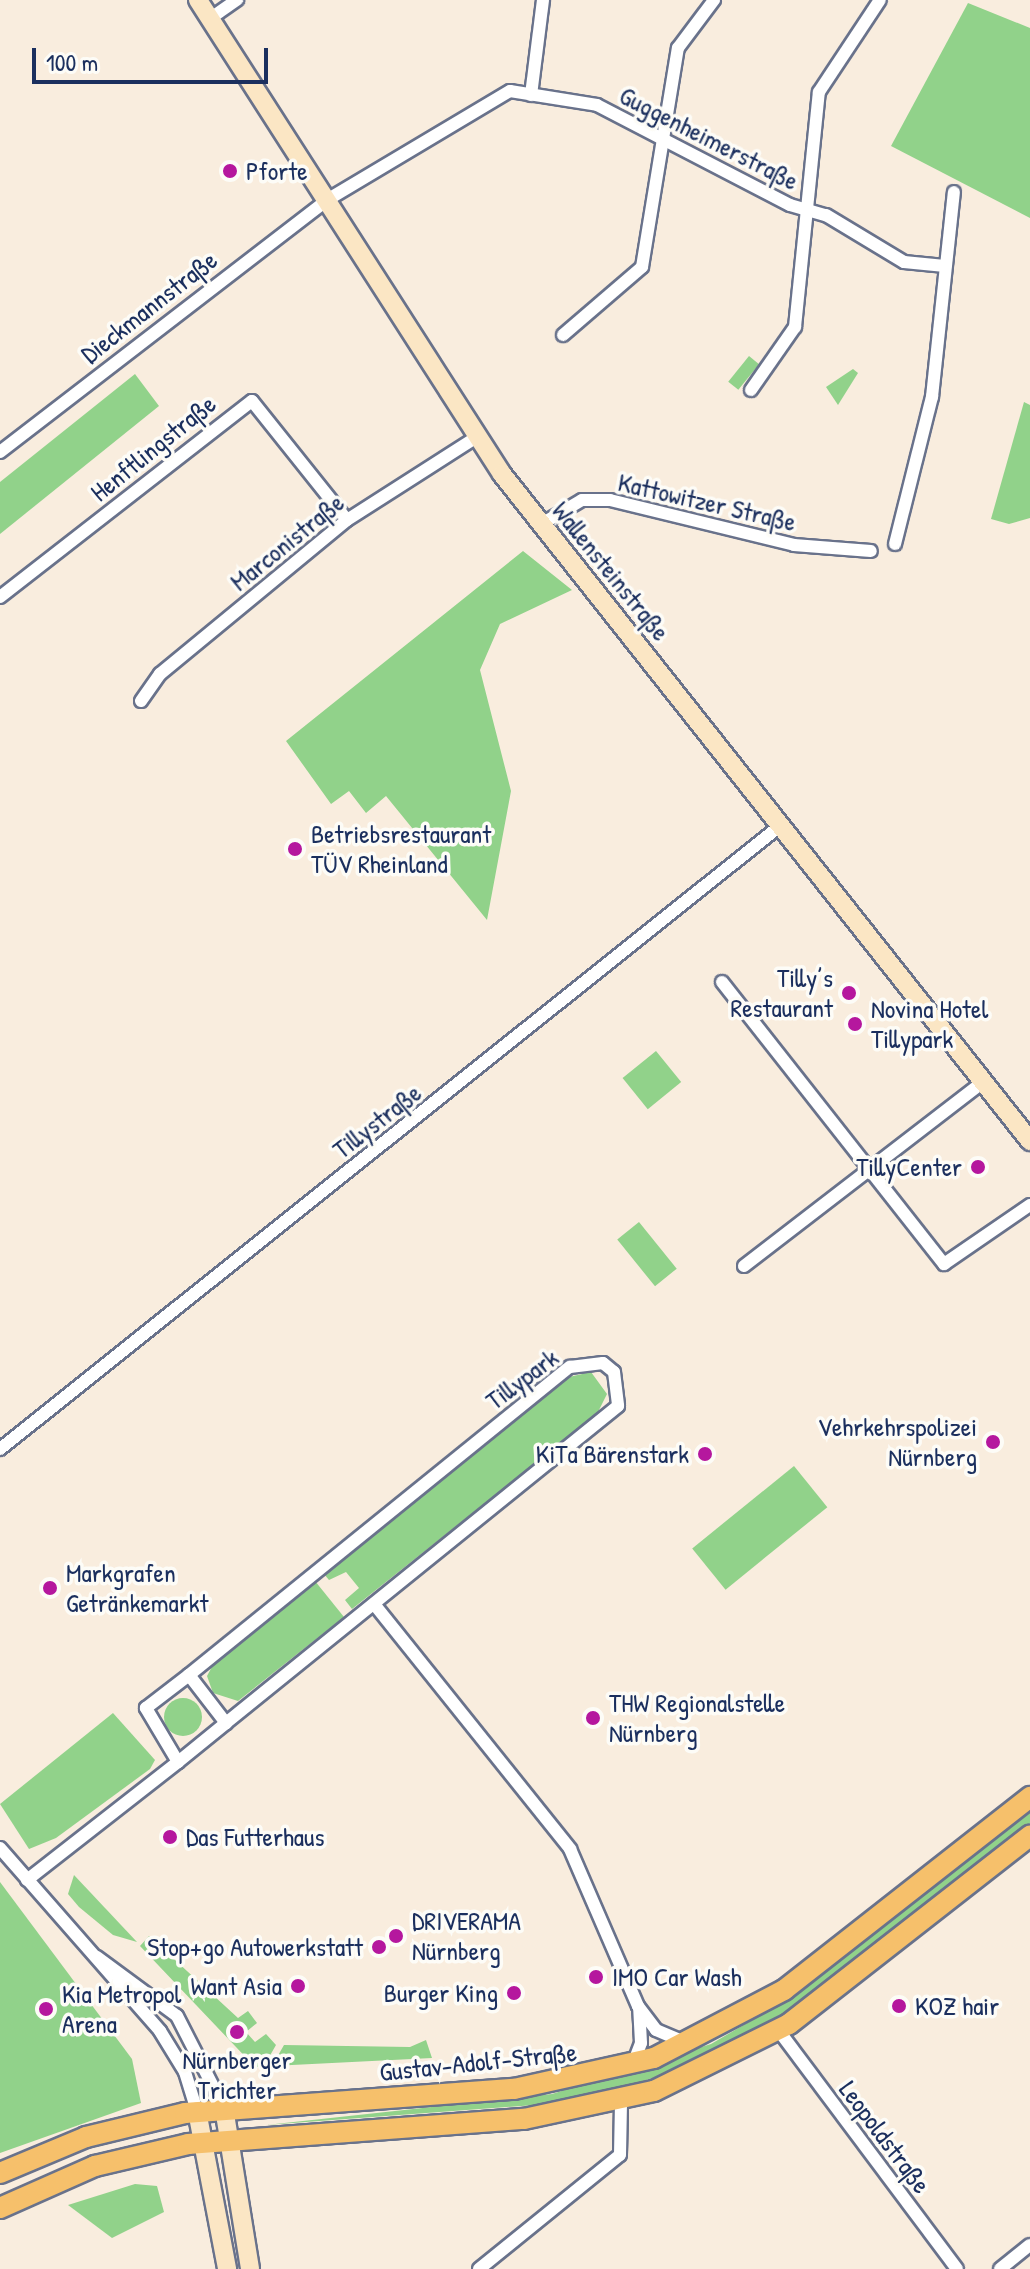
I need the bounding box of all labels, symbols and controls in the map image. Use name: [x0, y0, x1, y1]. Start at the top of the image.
scale bar: [36, 32, 272, 82]
text: 100 m: [46, 46, 98, 78]
street label: Guggenheimerstraße: [614, 79, 804, 197]
place label: Pforte: [246, 155, 308, 187]
marker: Pforte: [221, 162, 239, 180]
street label: Dieckmannstraße: [75, 244, 223, 370]
street label: Henftlingstraße: [84, 388, 222, 508]
street label: Kattowitzer Straße: [615, 466, 799, 538]
street label: Marconistraße: [224, 487, 350, 597]
street label: Wallensteinstraße: [545, 495, 677, 647]
place label: Betriebsrestaurant TÜV Rheinland: [311, 818, 491, 880]
marker: Betriebsrestaurant TÜV Rheinland: [286, 840, 304, 858]
place label: Tilly’s Restaurant: [730, 962, 833, 1024]
marker: Tilly’s Restaurant: [840, 984, 858, 1002]
place label: Novina Hotel Tillypark: [871, 993, 988, 1054]
marker: Novina Hotel Tillypark: [846, 1015, 864, 1033]
street label: Tillystraße: [327, 1077, 427, 1165]
place label: TillyCenter: [856, 1151, 962, 1183]
marker: TillyCenter: [969, 1158, 987, 1176]
street label: Tillypark: [480, 1342, 564, 1416]
place label: Vehrkehrspolizei Nürnberg: [817, 1411, 977, 1472]
marker: Vehrkehrspolizei Nürnberg: [984, 1433, 1002, 1451]
place label: KiTa Bärenstark: [536, 1438, 689, 1470]
marker: KiTa Bärenstark: [696, 1445, 714, 1463]
place label: Markgrafen Getränkemarkt: [66, 1557, 208, 1618]
marker: Markgrafen Getränkemarkt: [41, 1579, 59, 1597]
place label: THW Regionalstelle Nürnberg: [609, 1687, 785, 1748]
marker: THW Regionalstelle Nürnberg: [584, 1709, 602, 1727]
place label: Das Futterhaus: [186, 1821, 324, 1853]
marker: Das Futterhaus: [161, 1828, 179, 1846]
place label: DRIVERAMA Nürnberg: [412, 1905, 521, 1966]
marker: DRIVERAMA Nürnberg: [387, 1927, 405, 1945]
place label: Stop+go Autowerkstatt: [147, 1931, 363, 1963]
marker: Stop+go Autowerkstatt: [370, 1938, 388, 1956]
place label: IMO Car Wash: [612, 1961, 742, 1993]
marker: IMO Car Wash: [587, 1968, 605, 1986]
place label: Want Asia: [190, 1970, 282, 2002]
marker: Want Asia: [289, 1977, 307, 1995]
place label: Burger King: [384, 1977, 498, 2009]
place label: Kia Metropol Arena: [62, 1978, 181, 2040]
marker: Burger King: [505, 1984, 523, 2002]
place label: KOZ hair: [915, 1990, 999, 2022]
marker: KOZ hair: [890, 1997, 908, 2015]
marker: Kia Metropol Arena: [37, 2000, 55, 2018]
marker: Nürnberger Trichter: [228, 2023, 246, 2041]
street label: Gustav-Adolf-Straße: [378, 2036, 578, 2088]
place label: Nürnberger Trichter: [183, 2044, 291, 2106]
street label: Leopoldstraße: [833, 2075, 937, 2199]

